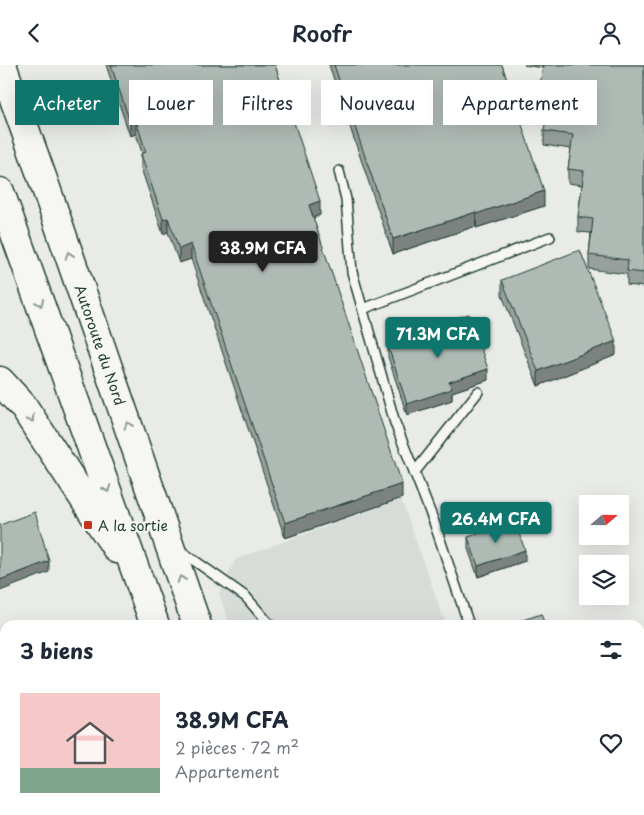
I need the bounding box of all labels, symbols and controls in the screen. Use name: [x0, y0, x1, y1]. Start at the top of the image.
text: Roofr: [292, 16, 352, 49]
icon: back: [20, 19, 48, 47]
icon: person: [596, 19, 624, 47]
chip: Acheter: [15, 80, 119, 125]
chip: Louer: [129, 80, 213, 125]
chip: Filtres: [223, 80, 311, 125]
chip: Nouveau: [321, 80, 433, 125]
chip: Appartement: [443, 80, 597, 125]
pin: 38.9M CFA: [206, 231, 320, 273]
text: 38.9M CFA: [220, 235, 306, 259]
one-way arrow: [65, 251, 75, 260]
street label: Autoroute du Nord: [69, 282, 131, 408]
one-way arrow: [34, 299, 44, 307]
pin: 71.3M CFA: [381, 317, 495, 359]
text: 71.3M CFA: [396, 321, 480, 345]
one-way arrow: [25, 413, 34, 422]
one-way arrow: [123, 422, 133, 430]
one-way arrow: [101, 485, 111, 493]
north arrow: [579, 495, 629, 545]
map controls: [579, 495, 629, 605]
pin: 26.4M CFA: [439, 501, 553, 544]
text: 26.4M CFA: [451, 506, 541, 530]
place label: A la sortie: [98, 515, 168, 536]
marker: A la sortie: [82, 519, 94, 531]
button: layers: [579, 555, 629, 605]
one-way arrow: [177, 575, 187, 584]
text: 3 biens: [20, 634, 93, 666]
icon: filters: [597, 636, 625, 664]
text: 38.9M CFA: [175, 703, 289, 735]
icon: home: [60, 713, 120, 773]
icon: heart: [597, 729, 625, 757]
text: 2 pièces · 72 m²: [175, 735, 299, 759]
text: Appartement: [175, 759, 279, 783]

